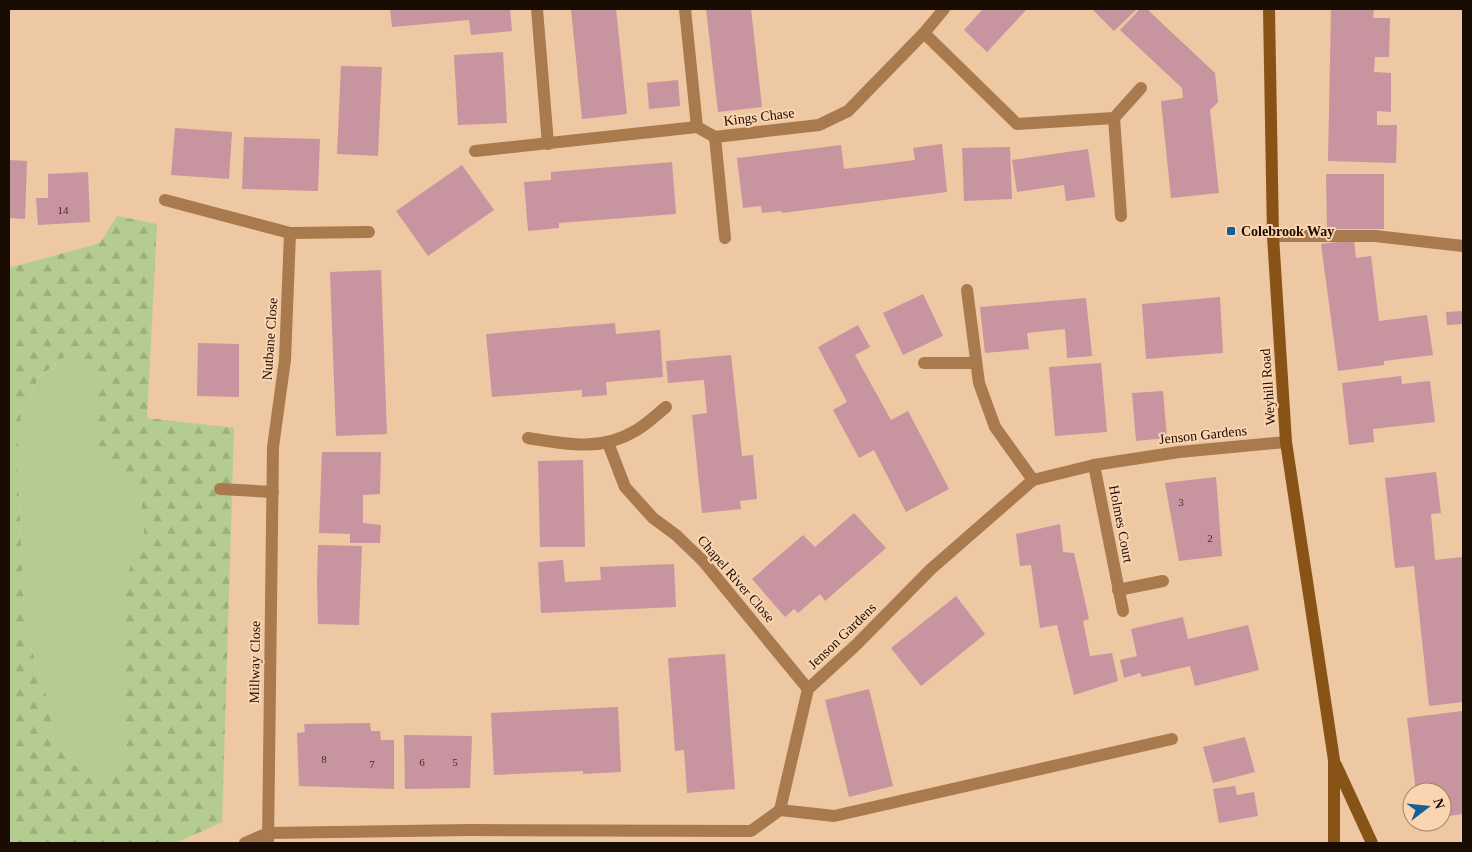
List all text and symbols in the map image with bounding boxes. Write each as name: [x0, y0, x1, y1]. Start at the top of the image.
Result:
street label: Kings Chase: [723, 105, 795, 129]
house number: 14: [58, 204, 69, 216]
place label: Colebrook Way: [1241, 224, 1334, 239]
marker: Colebrook Way: [1225, 225, 1237, 237]
street label: Nutbane Close: [260, 297, 280, 381]
street label: Weyhill Road: [1258, 348, 1278, 426]
street label: Jenson Gardens: [1158, 423, 1248, 447]
street label: Holmes Court: [1106, 484, 1136, 564]
house number: 3: [1178, 496, 1184, 508]
house number: 2: [1207, 532, 1213, 544]
street label: Chapel River Close: [694, 533, 778, 625]
street label: Jenson Gardens: [805, 600, 879, 672]
street label: Millway Close: [247, 620, 263, 704]
house number: 8: [321, 753, 327, 765]
house number: 6: [419, 756, 425, 768]
house number: 5: [452, 756, 458, 768]
house number: 7: [369, 758, 375, 770]
north arrow: [1402, 782, 1452, 832]
text: N: [1430, 797, 1448, 810]

